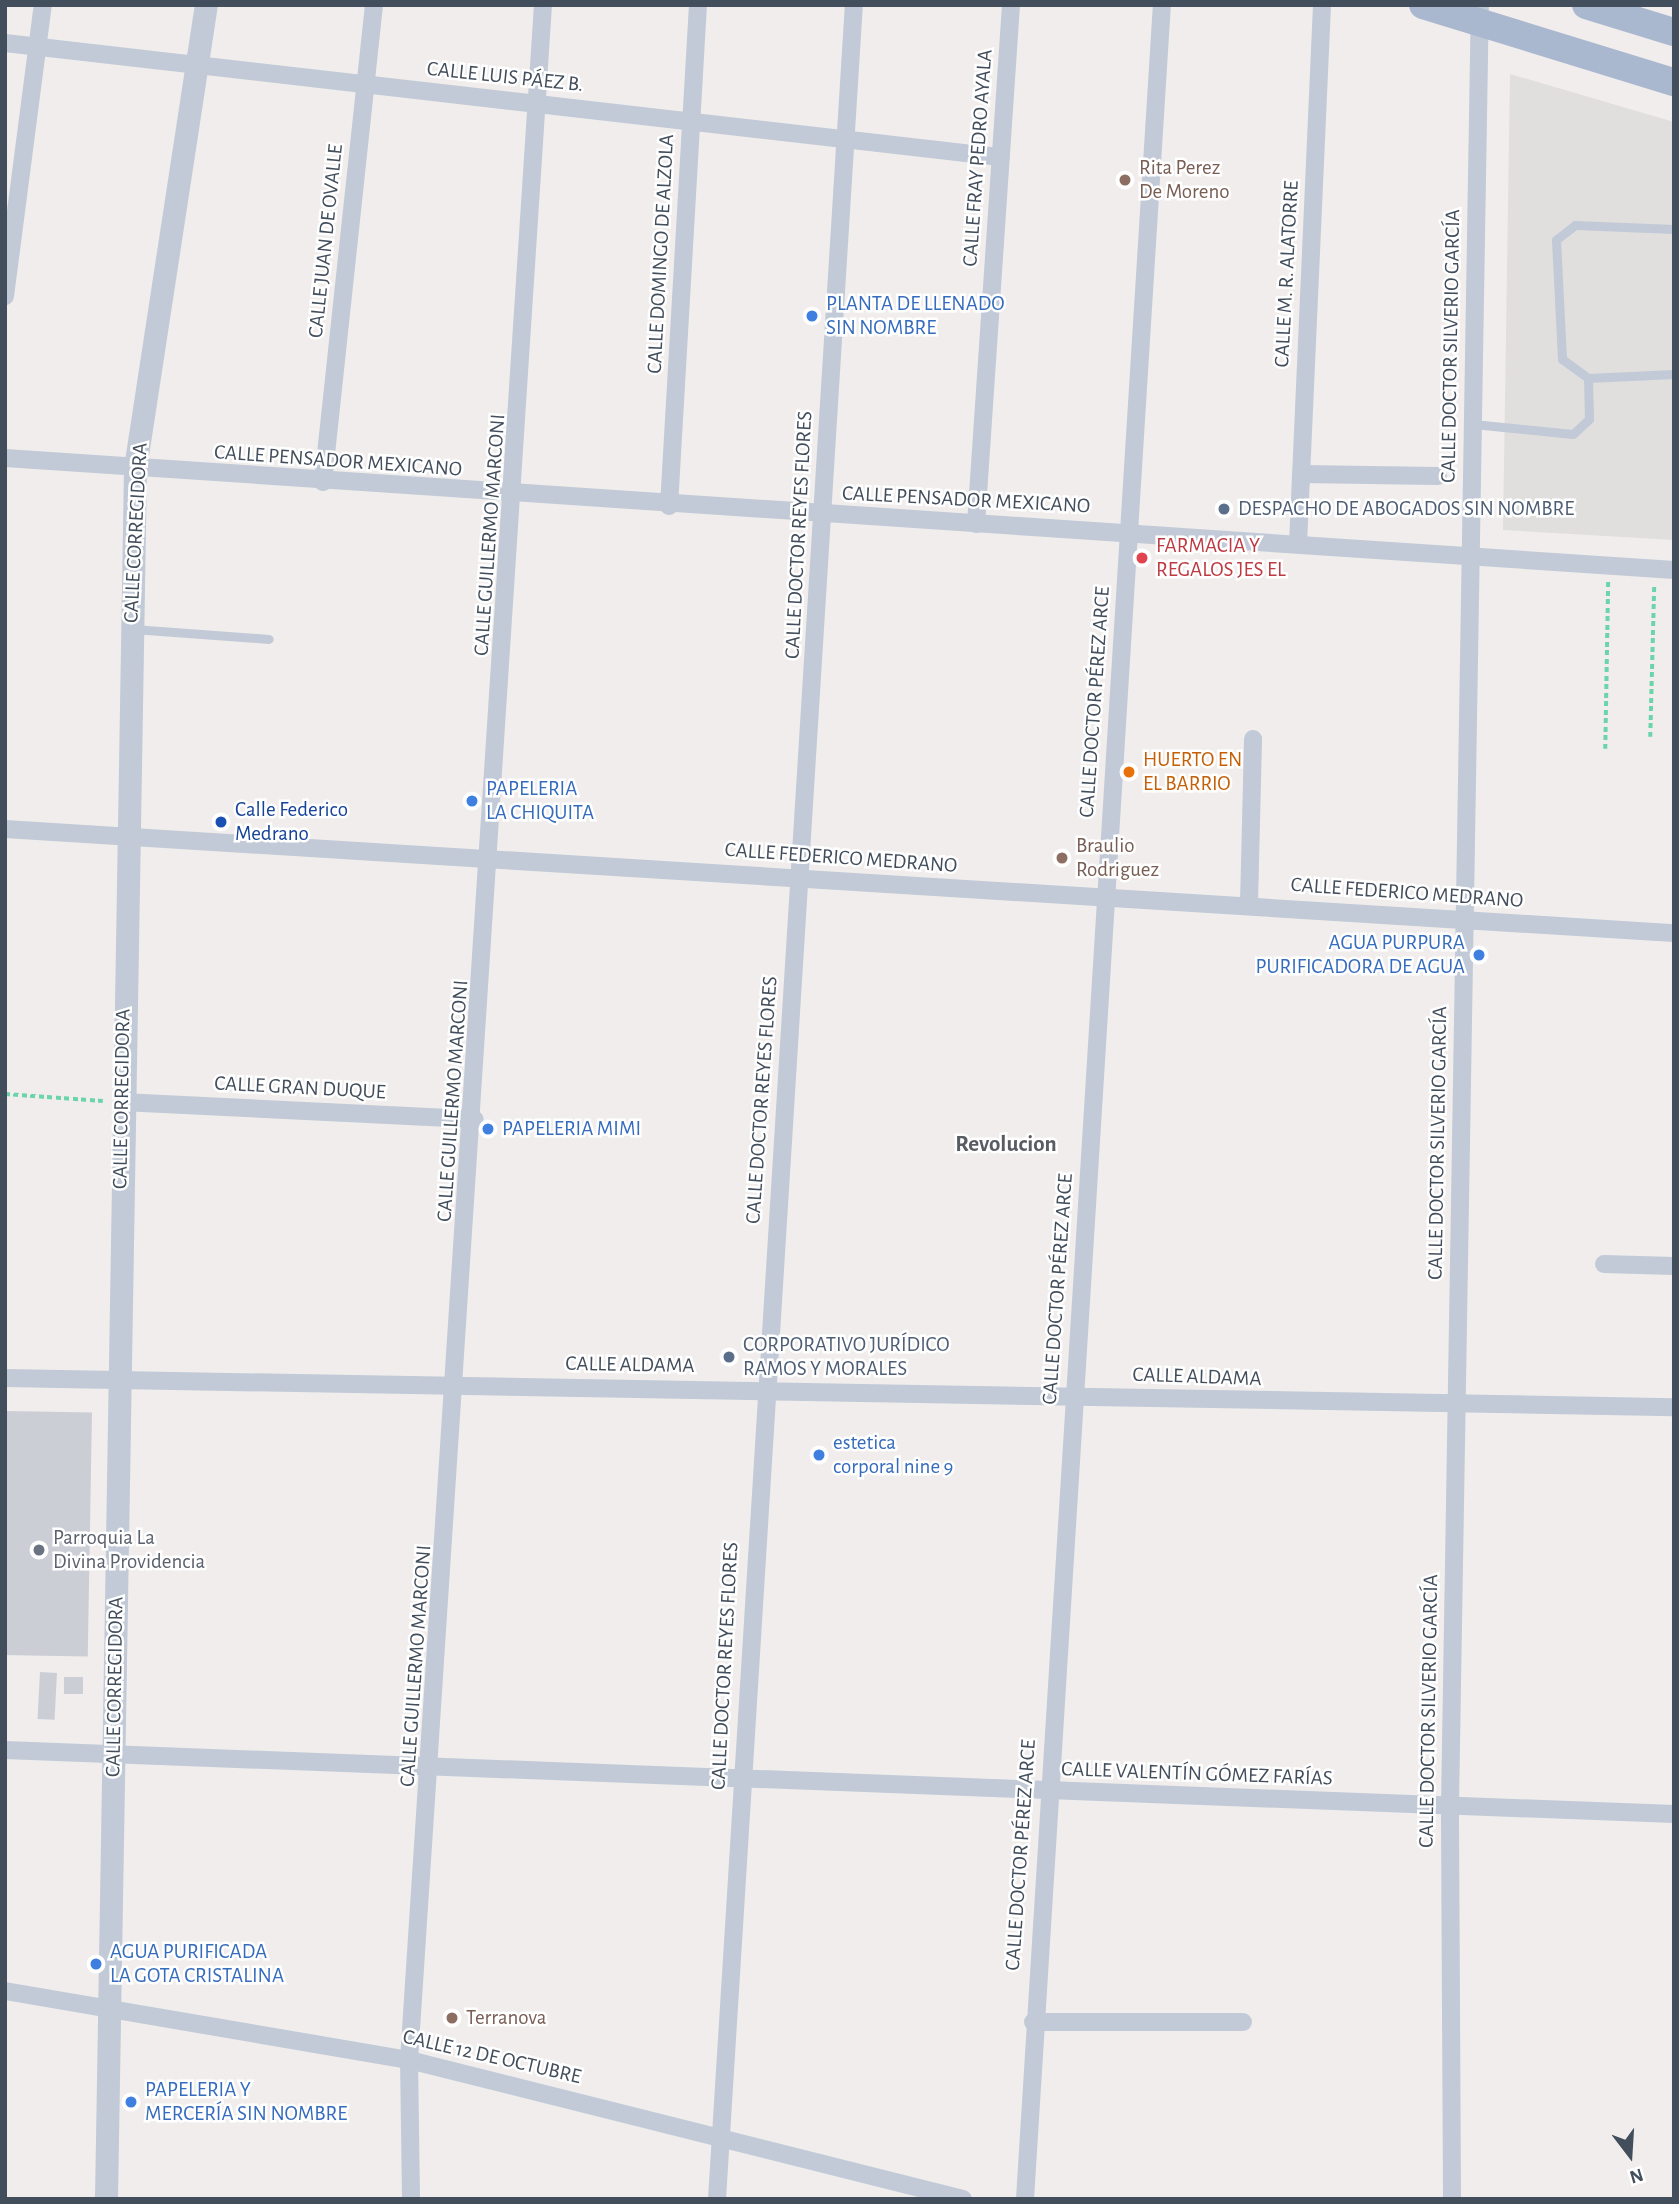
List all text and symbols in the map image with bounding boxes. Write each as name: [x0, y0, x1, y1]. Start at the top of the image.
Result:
street label: CALLE FRAY PEDRO AYALA: [958, 49, 998, 267]
street label: CALLE LUIS PÁEZ B.: [426, 56, 584, 98]
street label: CALLE DOMINGO DE ALZOLA: [642, 134, 680, 374]
street label: CALLE JUAN DE OVALLE: [303, 143, 349, 339]
place label: Rita Perez De Moreno: [1139, 155, 1230, 205]
marker: Rita Perez De Moreno: [1117, 172, 1133, 188]
street label: CALLE M. R. ALATORRE: [1270, 180, 1304, 368]
street label: CALLE DOCTOR SILVERIO GARCÍA: [1436, 209, 1466, 483]
place label: PLANTA DE LLENADO SIN NOMBRE: [826, 291, 1005, 341]
marker: PLANTA DE LLENADO SIN NOMBRE: [804, 308, 820, 324]
street label: CALLE DOCTOR REYES FLORES: [780, 410, 818, 660]
street label: CALLE GUILLERMO MARCONI: [469, 413, 511, 657]
street label: CALLE PENSADOR MEXICANO: [213, 440, 463, 482]
street label: CALLE CORREGIDORA: [119, 442, 153, 624]
street label: CALLE PENSADOR MEXICANO: [841, 481, 1091, 519]
place label: DESPACHO DE ABOGADOS SIN NOMBRE: [1238, 496, 1574, 522]
marker: DESPACHO DE ABOGADOS SIN NOMBRE: [1216, 501, 1232, 517]
place label: FARMACIA Y REGALOS JES EL: [1156, 533, 1286, 583]
marker: FARMACIA Y REGALOS JES EL: [1134, 550, 1150, 566]
street label: CALLE DOCTOR PÉREZ ARCE: [1074, 585, 1116, 819]
place label: HUERTO EN EL BARRIO: [1143, 747, 1242, 797]
marker: HUERTO EN EL BARRIO: [1121, 764, 1137, 780]
place label: PAPELERIA LA CHIQUITA: [486, 776, 594, 826]
marker: PAPELERIA LA CHIQUITA: [464, 793, 480, 809]
place label: Calle Federico Medrano: [235, 797, 348, 847]
marker: Calle Federico Medrano: [213, 814, 229, 830]
place label: Braulio Rodriguez: [1076, 833, 1159, 883]
street label: CALLE FEDERICO MEDRANO: [724, 837, 958, 879]
marker: Braulio Rodriguez: [1054, 850, 1070, 866]
street label: CALLE FEDERICO MEDRANO: [1290, 872, 1524, 914]
place label: AGUA PURPURA PURIFICADORA DE AGUA: [1256, 930, 1465, 980]
marker: AGUA PURPURA PURIFICADORA DE AGUA: [1471, 947, 1487, 963]
street label: CALLE DOCTOR REYES FLORES: [741, 975, 783, 1225]
street label: CALLE GUILLERMO MARCONI: [432, 979, 474, 1223]
street label: CALLE DOCTOR SILVERIO GARCÍA: [1423, 1006, 1453, 1280]
street label: CALLE CORREGIDORA: [108, 1009, 136, 1189]
street label: CALLE GRAN DUQUE: [214, 1071, 386, 1105]
place label: PAPELERIA MIMI: [502, 1116, 641, 1142]
marker: PAPELERIA MIMI: [480, 1121, 496, 1137]
district label: Revolucion: [955, 1131, 1057, 1159]
street label: CALLE DOCTOR PÉREZ ARCE: [1037, 1172, 1079, 1406]
place label: CORPORATIVO JURÍDICO RAMOS Y MORALES: [743, 1332, 950, 1382]
marker: CORPORATIVO JURÍDICO RAMOS Y MORALES: [721, 1349, 737, 1365]
street label: CALLE ALDAMA: [565, 1351, 695, 1379]
street label: CALLE ALDAMA: [1132, 1362, 1262, 1392]
place label: estetica corporal nine 9: [833, 1430, 953, 1480]
marker: estetica corporal nine 9: [811, 1447, 827, 1463]
place label: Parroquia La Divina Providencia: [53, 1525, 205, 1575]
street label: CALLE DOCTOR REYES FLORES: [706, 1541, 744, 1791]
marker: Parroquia La Divina Providencia: [31, 1542, 47, 1558]
street label: CALLE GUILLERMO MARCONI: [395, 1544, 437, 1788]
street label: CALLE DOCTOR SILVERIO GARCÍA: [1414, 1574, 1444, 1848]
street label: CALLE CORREGIDORA: [101, 1597, 129, 1777]
street label: CALLE DOCTOR PÉREZ ARCE: [1000, 1738, 1042, 1972]
street label: CALLE VALENTÍN GÓMEZ FARÍAS: [1061, 1757, 1333, 1791]
place label: AGUA PURIFICADA LA GOTA CRISTALINA: [110, 1939, 284, 1989]
marker: AGUA PURIFICADA LA GOTA CRISTALINA: [88, 1956, 104, 1972]
place label: Terranova: [466, 2005, 547, 2031]
marker: Terranova: [444, 2010, 460, 2026]
street label: CALLE 12 DE OCTUBRE: [400, 2024, 584, 2090]
place label: PAPELERIA Y MERCERÍA SIN NOMBRE: [145, 2077, 347, 2127]
marker: PAPELERIA Y MERCERÍA SIN NOMBRE: [123, 2094, 139, 2110]
north arrow: [1595, 2120, 1665, 2190]
text: N: [1627, 2165, 1645, 2187]

